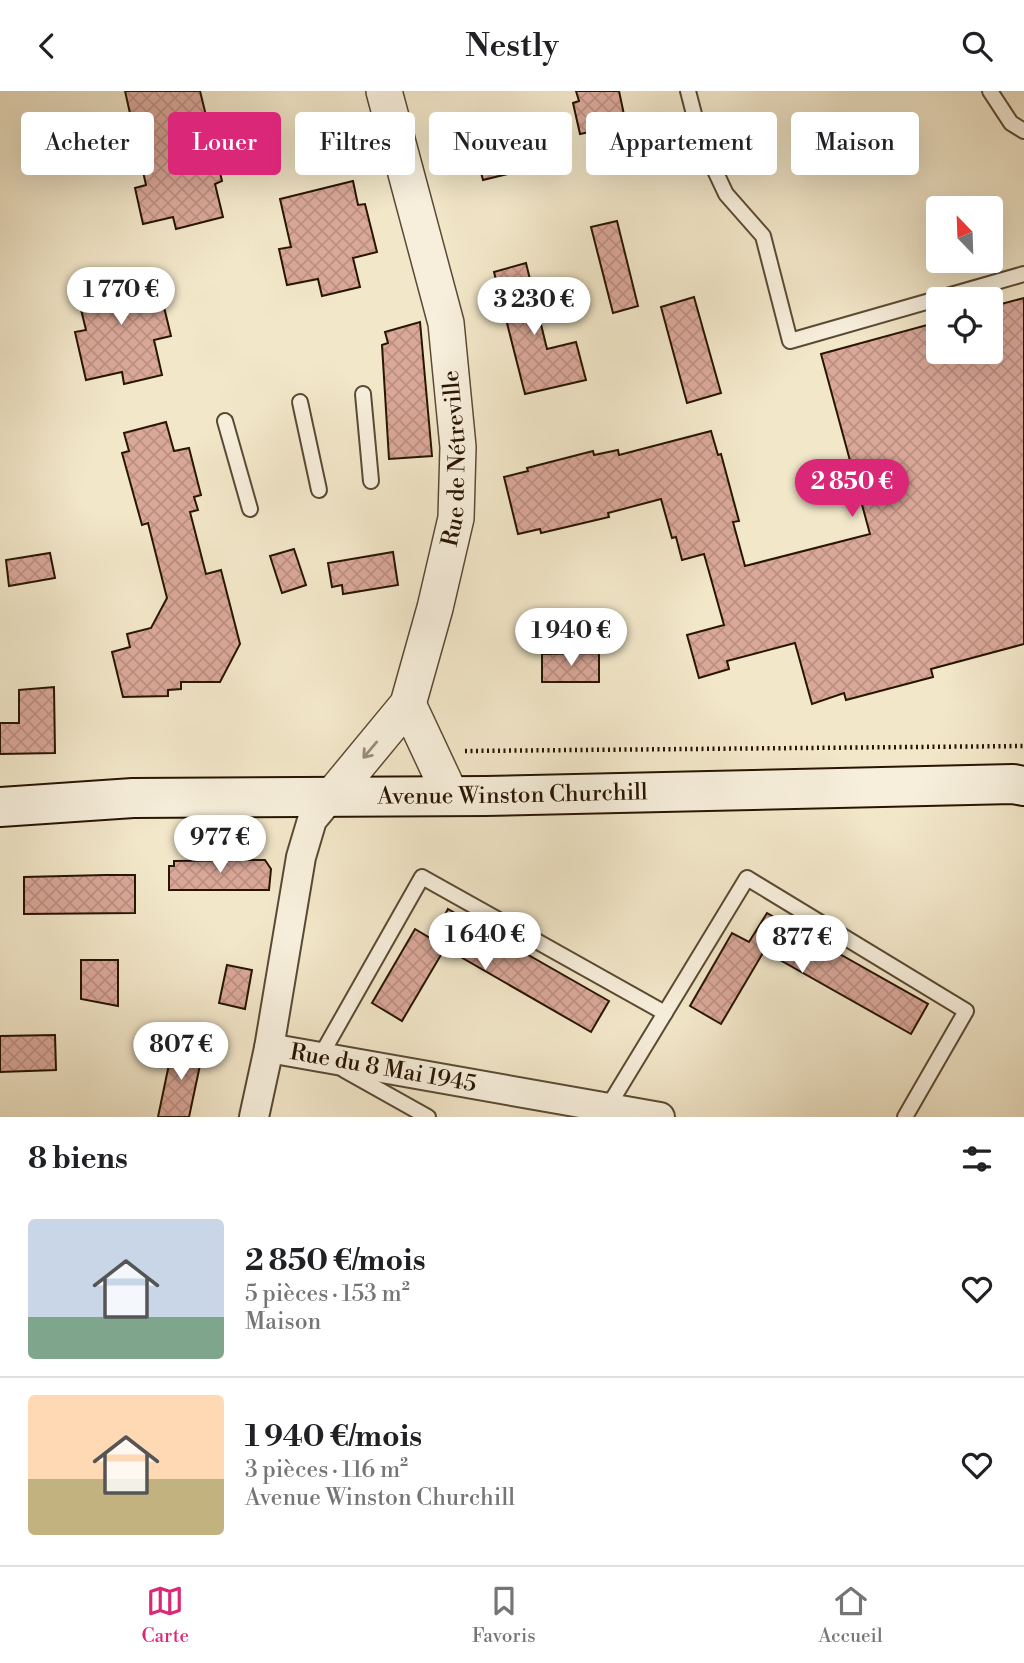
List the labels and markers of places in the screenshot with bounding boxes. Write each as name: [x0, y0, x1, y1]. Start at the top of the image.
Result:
pin: 1 770 €: [56, 267, 186, 327]
pin: 3 230 €: [469, 278, 599, 337]
pin: 2 850 €: [787, 459, 917, 519]
pin: 1 940 €: [506, 609, 636, 668]
pin: 977 €: [171, 815, 269, 875]
pin: 1 640 €: [420, 913, 550, 972]
pin: 877 €: [753, 915, 851, 975]
pin: 807 €: [132, 1023, 230, 1082]

